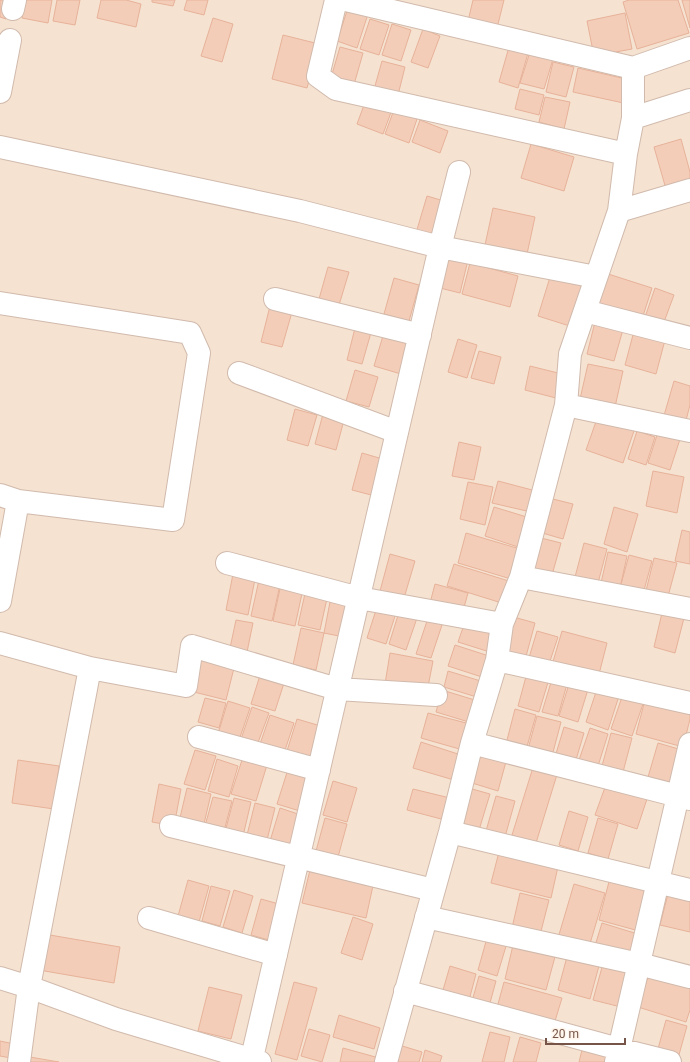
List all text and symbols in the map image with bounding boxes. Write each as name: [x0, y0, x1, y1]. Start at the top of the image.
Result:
scale bar: [546, 1020, 625, 1046]
text: 20 m: [552, 1027, 579, 1041]

